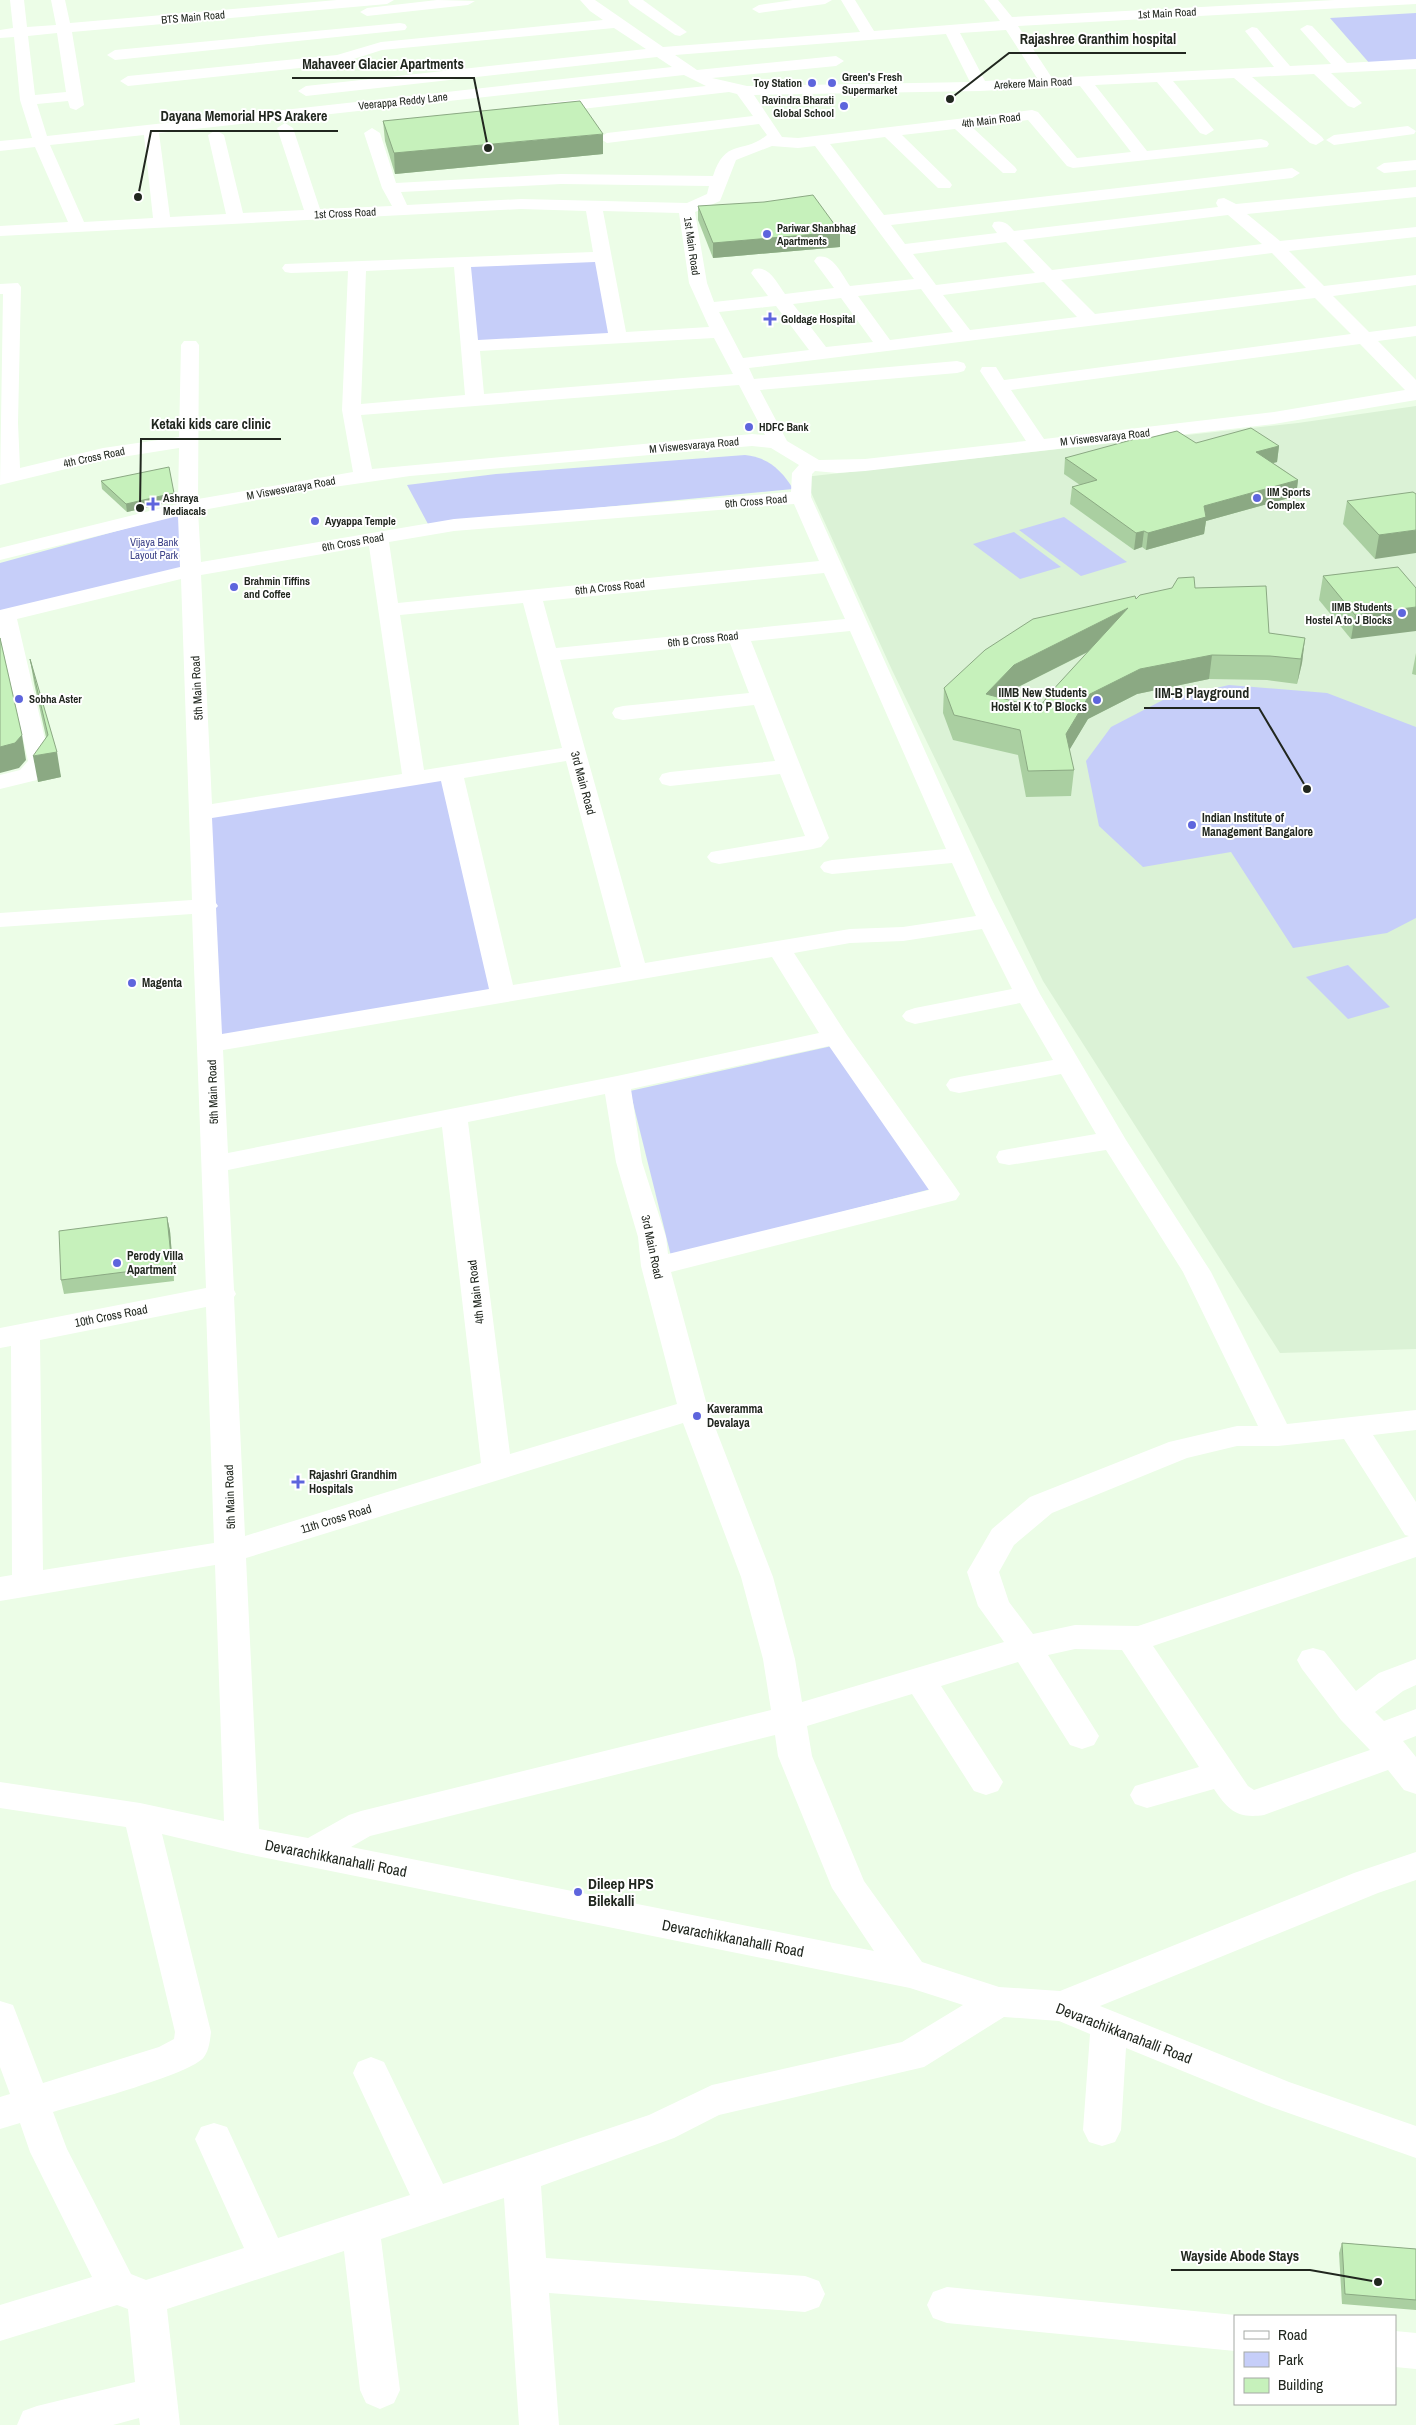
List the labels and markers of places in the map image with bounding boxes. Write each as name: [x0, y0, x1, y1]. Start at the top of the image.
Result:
callout: Rajashree Granthim hospital: [1009, 24, 1186, 53]
callout: Mahaveer Glacier Apartments: [292, 49, 474, 78]
place label: Green's Fresh Supermarket: [842, 70, 902, 97]
place label: Toy Station: [754, 76, 802, 90]
marker: Toy Station: [806, 77, 818, 89]
marker: Green's Fresh Supermarket: [826, 77, 838, 89]
place label: Ravindra Bharati Global School: [762, 93, 834, 120]
marker: Ravindra Bharati Global School: [838, 100, 850, 112]
callout: Dayana Memorial HPS Arakere: [151, 102, 338, 131]
place label: Pariwar Shanbhag Apartments: [777, 221, 856, 248]
marker: Pariwar Shanbhag Apartments: [761, 228, 773, 240]
marker: Goldage Hospital: [763, 312, 777, 326]
place label: Goldage Hospital: [781, 312, 855, 326]
callout: Ketaki kids care clinic: [141, 410, 281, 439]
place label: HDFC Bank: [759, 420, 810, 434]
marker: HDFC Bank: [743, 421, 755, 433]
place label: IIM Sports Complex: [1267, 485, 1311, 512]
place label: Ashraya Mediacals: [163, 491, 206, 518]
marker: IIM Sports Complex: [1251, 492, 1263, 504]
marker: Ashraya Mediacals: [147, 498, 159, 510]
place label: Ayyappa Temple: [325, 514, 396, 528]
marker: Ayyappa Temple: [309, 515, 321, 527]
place label: Brahmin Tiffins and Coffee: [244, 574, 310, 601]
marker: Brahmin Tiffins and Coffee: [228, 581, 240, 593]
place label: IIMB Students Hostel A to J Blocks: [1305, 600, 1392, 627]
marker: IIMB Students Hostel A to J Blocks: [1396, 607, 1408, 619]
callout: IIM-B Playground: [1144, 679, 1259, 708]
place label: IIMB New Students Hostel K to P Blocks: [991, 685, 1088, 715]
place label: Sobha Aster: [29, 692, 82, 706]
marker: Sobha Aster: [13, 693, 25, 705]
marker: IIMB New Students Hostel K to P Blocks: [1091, 694, 1103, 706]
place label: Indian Institute of Management Bangalore: [1202, 810, 1314, 840]
marker: Indian Institute of Management Bangalore: [1186, 819, 1198, 831]
place label: Magenta: [142, 975, 182, 991]
marker: Magenta: [126, 977, 138, 989]
place label: Perody Villa Apartment: [127, 1248, 184, 1278]
marker: Perody Villa Apartment: [111, 1257, 123, 1269]
place label: Kaveramma Devalaya: [707, 1401, 763, 1431]
marker: Kaveramma Devalaya: [691, 1410, 703, 1422]
place label: Rajashri Grandhim Hospitals: [309, 1467, 397, 1497]
marker: Rajashri Grandhim Hospitals: [291, 1475, 305, 1489]
place label: Dileep HPS Bilekalli: [588, 1873, 654, 1911]
marker: Dileep HPS Bilekalli: [572, 1886, 584, 1898]
callout: Wayside Abode Stays: [1171, 2241, 1310, 2270]

